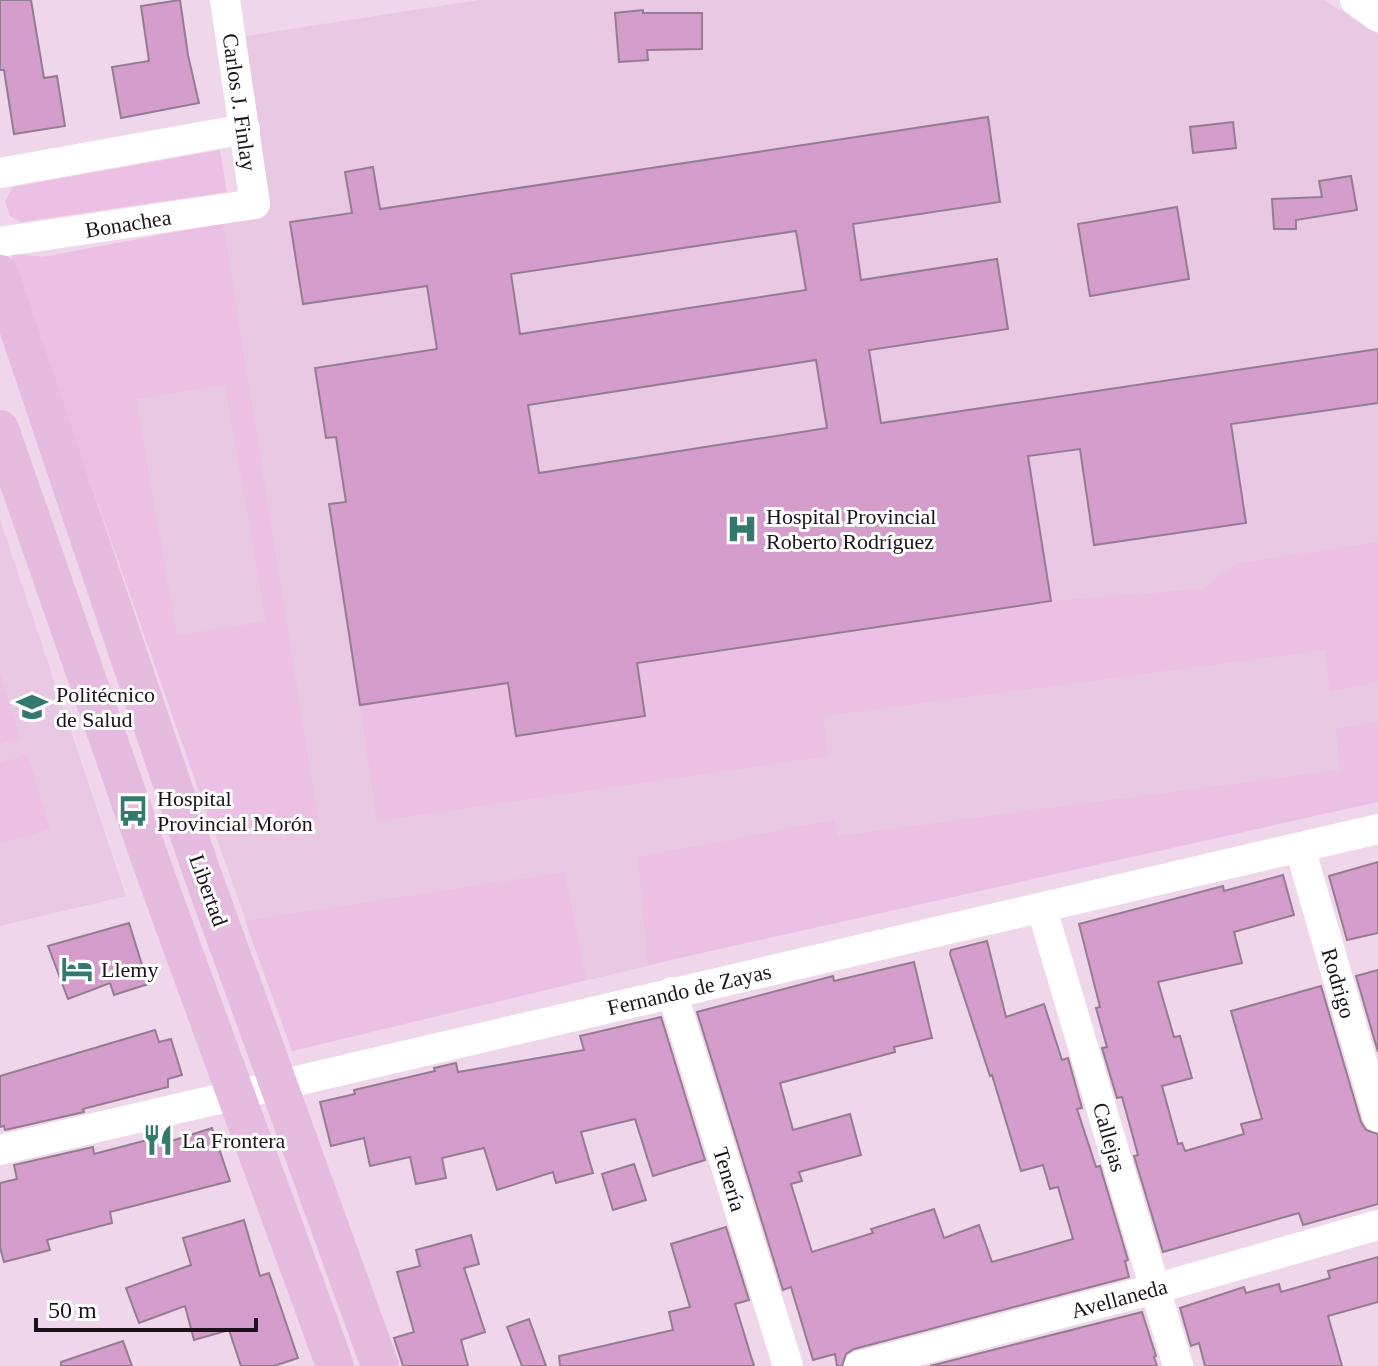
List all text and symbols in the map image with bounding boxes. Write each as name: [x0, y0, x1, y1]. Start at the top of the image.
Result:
street label: Carlos J. Finlay: [217, 32, 262, 173]
street label: Bonachea: [83, 204, 173, 243]
place label: Hospital Provincial Roberto Rodríguez: [766, 504, 936, 554]
hospital icon: Hospital Provincial Roberto Rodríguez: [725, 512, 759, 546]
place label: Politécnico de Salud: [56, 682, 155, 732]
school or university icon: Politécnico de Salud: [15, 690, 49, 724]
place label: Hospital Provincial Morón: [157, 786, 313, 836]
bus stop icon: Hospital Provincial Morón: [116, 794, 150, 828]
street label: Libertad: [184, 851, 233, 929]
street label: Rodrigo: [1317, 945, 1360, 1021]
hotel icon: Llemy: [60, 952, 94, 986]
place label: Llemy: [101, 957, 158, 982]
street label: Fernando de Zayas: [605, 958, 773, 1020]
street label: Callejas: [1088, 1100, 1131, 1175]
restaurant icon: La Frontera: [141, 1123, 175, 1157]
place label: La Frontera: [182, 1128, 285, 1153]
street label: Tenería: [708, 1144, 751, 1214]
street label: Avellaneda: [1068, 1274, 1170, 1323]
scale bar: [36, 1282, 256, 1332]
text: 50 m: [48, 1297, 97, 1323]

